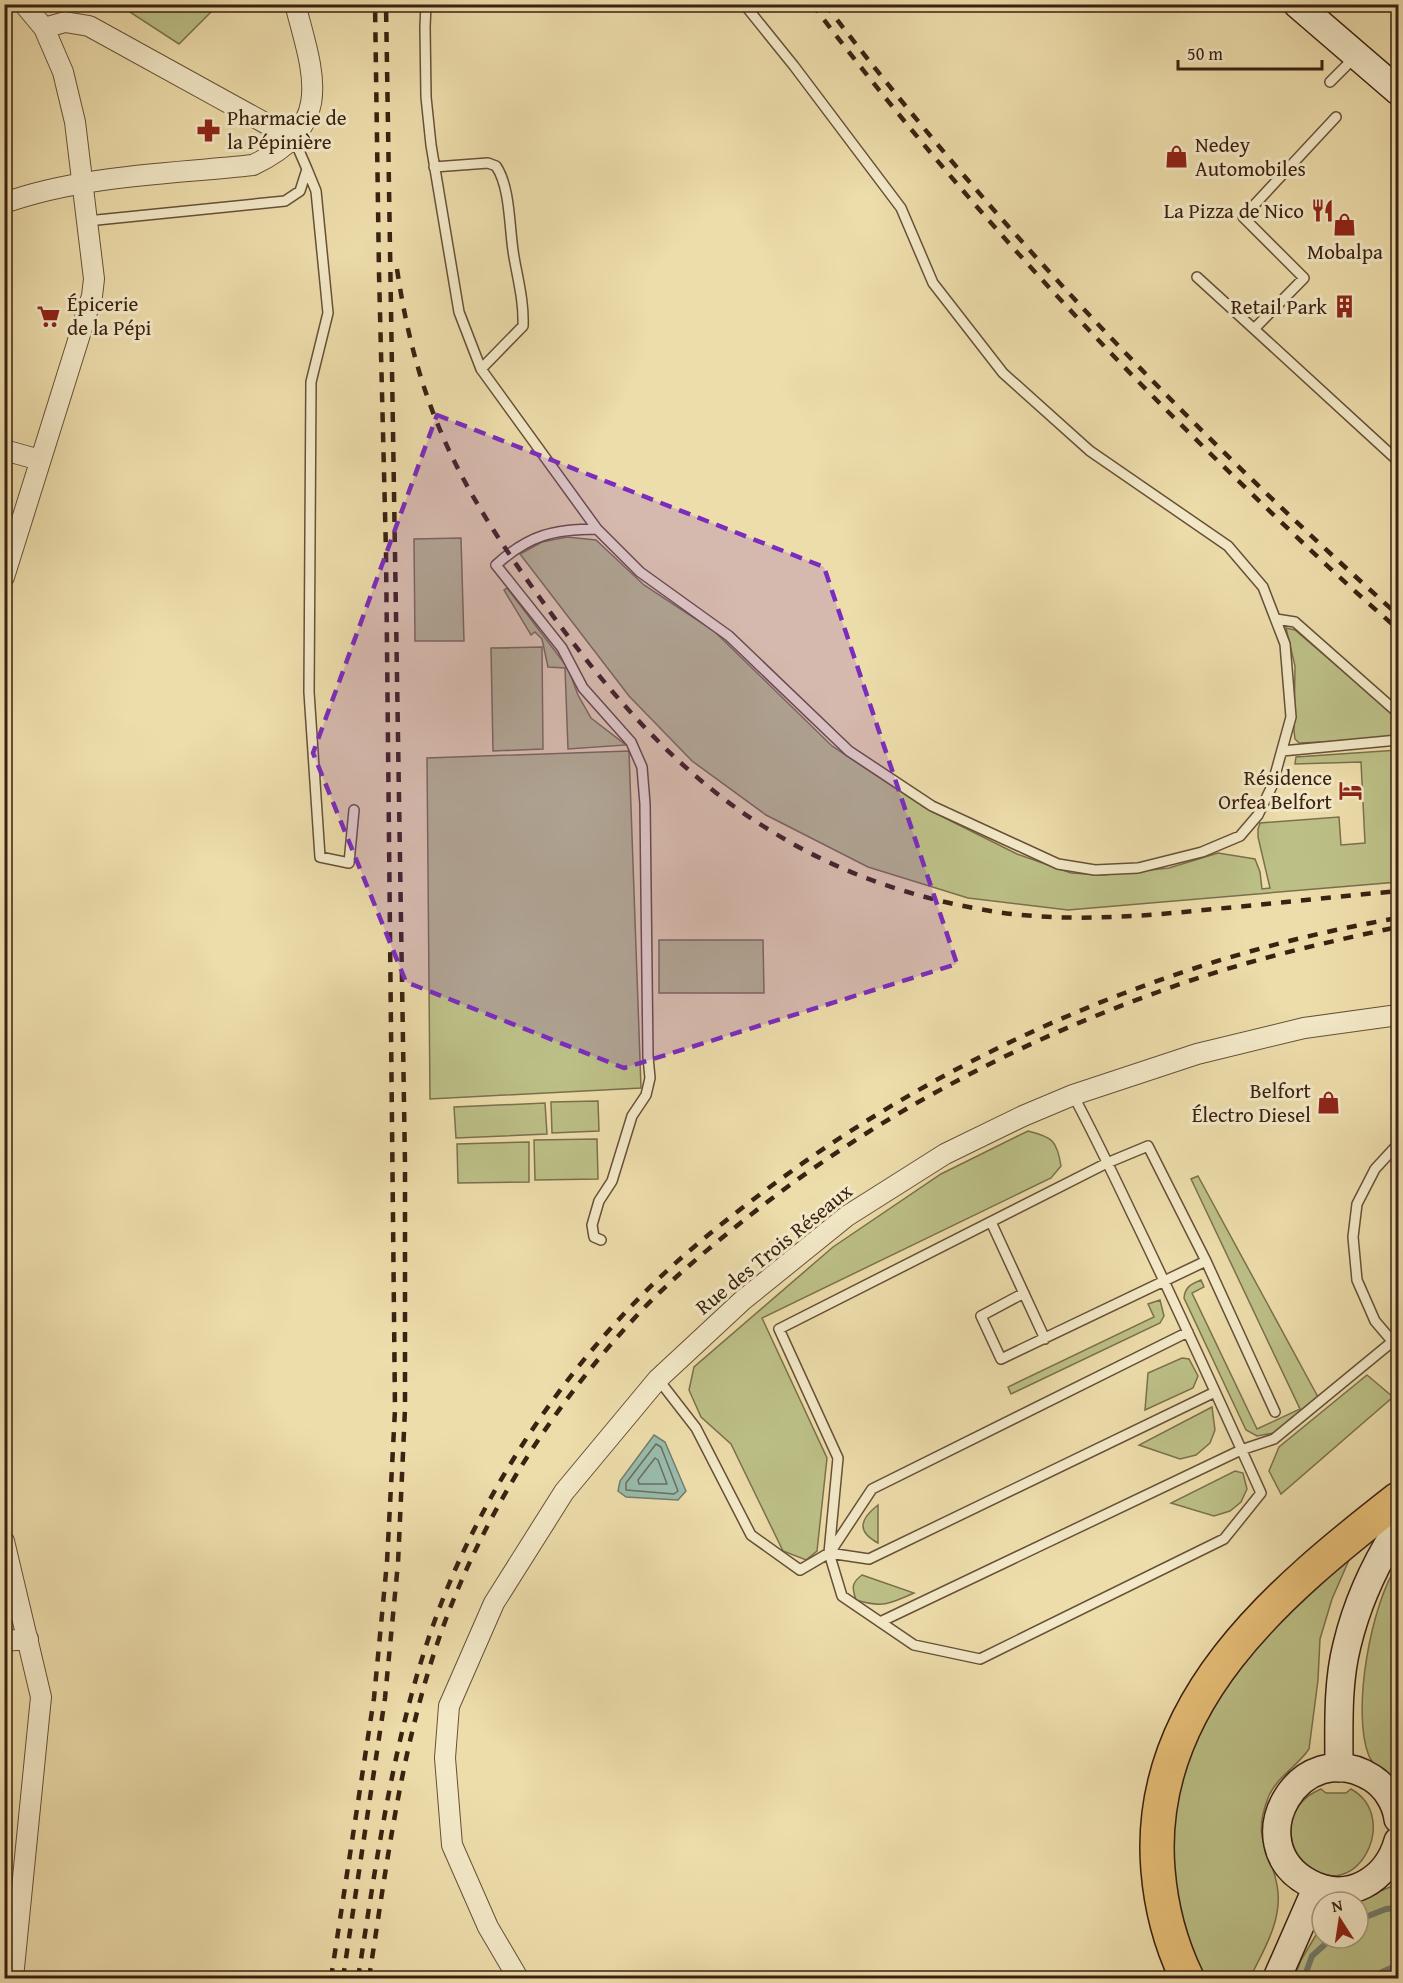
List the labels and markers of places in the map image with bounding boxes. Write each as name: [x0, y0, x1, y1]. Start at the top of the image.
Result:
place label: Pharmacie de la Pépinière: [227, 102, 347, 157]
pharmacy icon: Pharmacie de la Pépinière: [196, 117, 222, 143]
place label: Nedey Automobiles: [1195, 129, 1306, 184]
shop icon: Nedey Automobiles: [1164, 144, 1190, 170]
place label: La Pizza de Nico: [1164, 195, 1304, 226]
restaurant icon: La Pizza de Nico: [1309, 198, 1335, 224]
shop icon: Mobalpa: [1332, 211, 1358, 237]
place label: Mobalpa: [1307, 236, 1383, 267]
place label: Épicerie de la Pépi: [67, 288, 152, 343]
place label: Retail Park: [1231, 291, 1327, 322]
building icon: Retail Park: [1332, 294, 1358, 320]
supermarket icon: Épicerie de la Pépi: [36, 303, 62, 329]
place label: Résidence Orfea Belfort: [1218, 762, 1333, 817]
hotel icon: Résidence Orfea Belfort: [1337, 777, 1363, 803]
place label: Belfort Électro Diesel: [1192, 1075, 1312, 1130]
shop icon: Belfort Électro Diesel: [1316, 1090, 1342, 1116]

